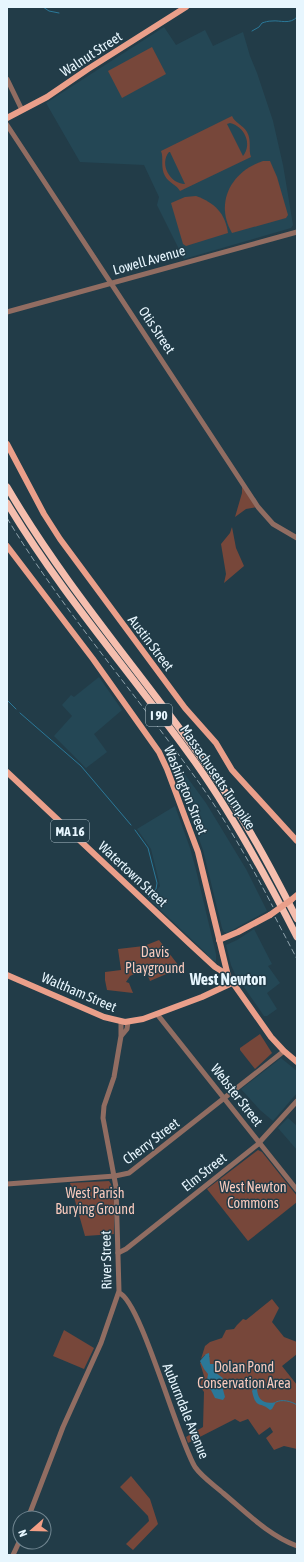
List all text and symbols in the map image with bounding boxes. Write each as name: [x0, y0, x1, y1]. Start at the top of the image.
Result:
street label: Walnut Street: [57, 28, 125, 80]
street label: Lowell Avenue: [111, 242, 187, 278]
street label: Otis Street: [136, 304, 178, 356]
street label: Austin Street: [125, 612, 177, 674]
road number: I 90: [146, 704, 172, 726]
street label: Massachusetts Turnpike: [177, 722, 259, 832]
street label: Washington Street: [161, 743, 211, 837]
road number: MA 16: [51, 820, 89, 842]
street label: Watertown Street: [95, 838, 171, 910]
park label: Davis Playground: [125, 944, 185, 976]
street label: Waltham Street: [39, 969, 119, 1015]
district label: West Newton: [189, 970, 267, 988]
street label: Webster Street: [208, 1061, 266, 1129]
street label: Cherry Street: [120, 1115, 182, 1167]
street label: Elm Street: [178, 1150, 230, 1194]
park label: West Newton Commons: [219, 1179, 287, 1211]
park label: West Parish Burying Ground: [55, 1185, 135, 1217]
street label: River Street: [97, 1230, 115, 1290]
park label: Dolan Pond Conservation Area: [197, 1359, 291, 1391]
street label: Auburndale Avenue: [160, 1361, 212, 1461]
north arrow: [12, 1510, 52, 1550]
text: N: [16, 1528, 29, 1539]

